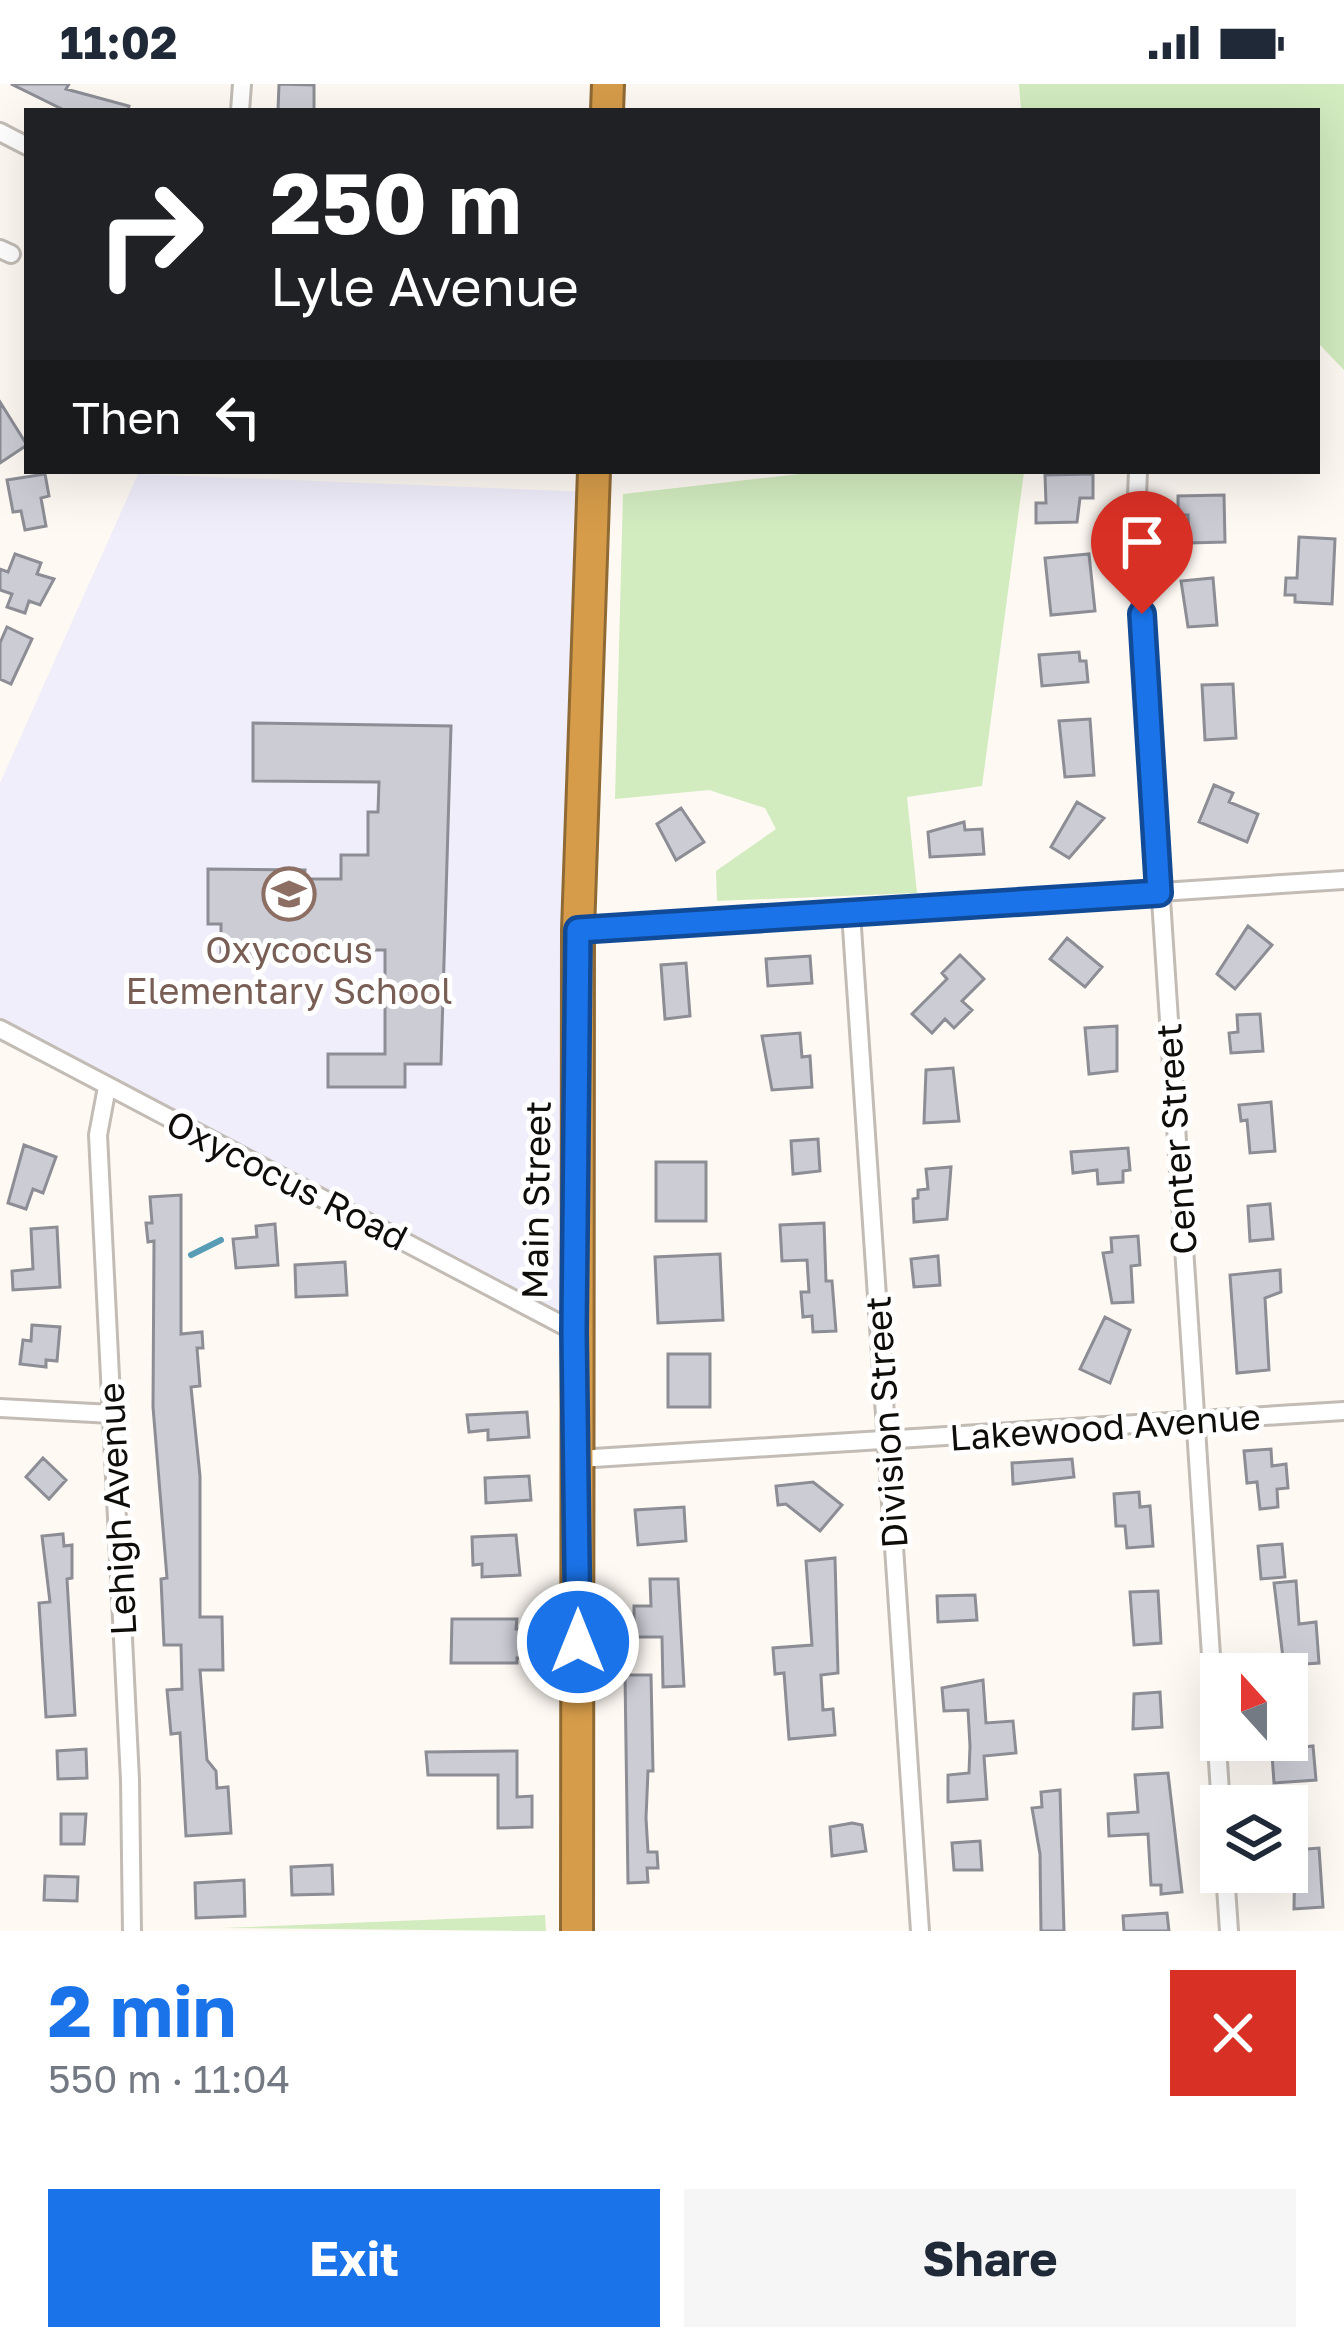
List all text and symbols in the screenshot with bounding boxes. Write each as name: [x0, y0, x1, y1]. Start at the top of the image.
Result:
text: 11:02: [60, 15, 177, 69]
text: 250 m: [270, 152, 522, 252]
icon: right: [72, 156, 228, 312]
text: Lyle Avenue: [270, 253, 579, 318]
icon: left: [205, 384, 271, 450]
text: Then: [72, 390, 181, 444]
pin: [1091, 491, 1193, 614]
icon: arrive: [1109, 509, 1175, 575]
school or university icon: Oxycocus Elementary School: [261, 866, 317, 922]
place label: Oxycocus Elementary School: [125, 928, 453, 1012]
street label: Center Street: [1146, 1022, 1205, 1256]
street label: Oxycocus Road: [160, 1100, 415, 1259]
street label: Main Street: [512, 1100, 559, 1300]
street label: Division Street: [855, 1294, 916, 1550]
street label: Lehigh Avenue: [88, 1381, 145, 1637]
street label: Lakewood Avenue: [948, 1394, 1262, 1459]
position arrow: [515, 1579, 641, 1705]
north arrow: [1200, 1653, 1308, 1761]
map controls: [1200, 1653, 1308, 1893]
button: layers: [1200, 1785, 1308, 1893]
text: 2 min: [48, 1966, 236, 2053]
button: close: [1170, 1970, 1296, 2096]
text: 550 m · 11:04: [48, 2055, 290, 2102]
button: Exit: [48, 2189, 660, 2327]
button: Share: [684, 2189, 1296, 2327]

